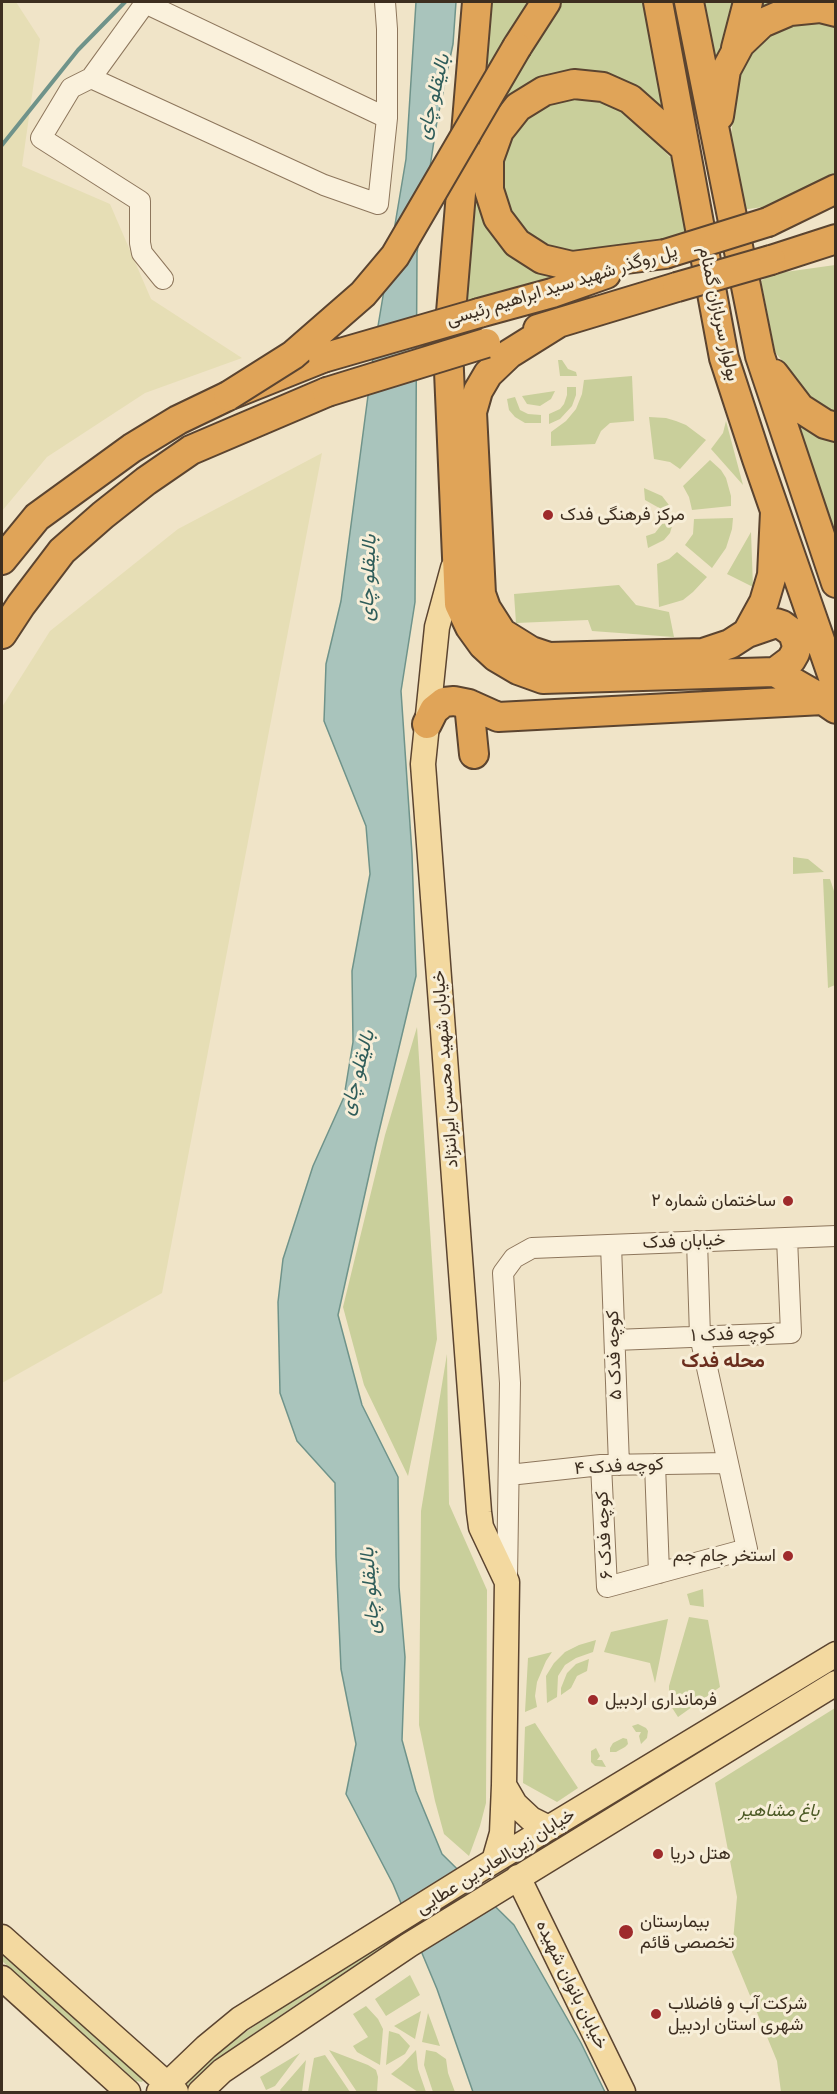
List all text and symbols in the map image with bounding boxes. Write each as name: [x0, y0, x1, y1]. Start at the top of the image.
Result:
water label: بالیقلو چای: [412, 52, 456, 142]
street label: پل روگذر شهید سید ابراهیم رئیسی: [444, 241, 680, 331]
street label: بولوار سربازان گمنام: [693, 245, 743, 383]
place label: مرکز فرهنگی فدک: [560, 504, 685, 526]
marker: مرکز فرهنگی فدک: [541, 508, 555, 522]
water label: بالیقلو چای: [355, 534, 383, 622]
street label: خیابان شهید محسن ایراننژاد: [428, 970, 464, 1168]
water label: بالیقلو چای: [335, 1028, 381, 1118]
place label: ساختمان شماره ۲: [651, 1190, 776, 1212]
marker: ساختمان شماره ۲: [781, 1194, 795, 1208]
street label: خیابان فدک: [642, 1230, 726, 1254]
street label: کوچه فدک ۵: [603, 1310, 627, 1400]
street label: کوچه فدک ۱: [690, 1323, 776, 1347]
district label: محله فدک: [681, 1350, 765, 1374]
street label: کوچه فدک ۴: [574, 1454, 664, 1480]
street label: کوچه فدک ۶: [592, 1491, 618, 1579]
place label: استخر جام جم: [673, 1545, 776, 1567]
water label: بالیقلو چای: [356, 1547, 386, 1635]
marker: استخر جام جم: [781, 1549, 795, 1563]
place label: فرمانداری اردبیل: [605, 1689, 717, 1711]
marker: فرمانداری اردبیل: [586, 1693, 600, 1707]
park label: باغ مشاهیر: [739, 1800, 819, 1822]
street label: خیابان زین‌العابدین عطایی: [412, 1804, 580, 1920]
place label: هتل دریا: [670, 1843, 731, 1865]
marker: هتل دریا: [651, 1847, 665, 1861]
place label: بیمارستان تخصصی قائم: [640, 1911, 734, 1954]
street label: خیابان بانوان شهیده: [530, 1917, 612, 2053]
marker: بیمارستان تخصصی قائم: [617, 1923, 635, 1941]
place label: شرکت آب و فاضلاب شهری استان اردبیل: [668, 1993, 807, 2036]
marker: شرکت آب و فاضلاب شهری استان اردبیل: [649, 2007, 663, 2021]

